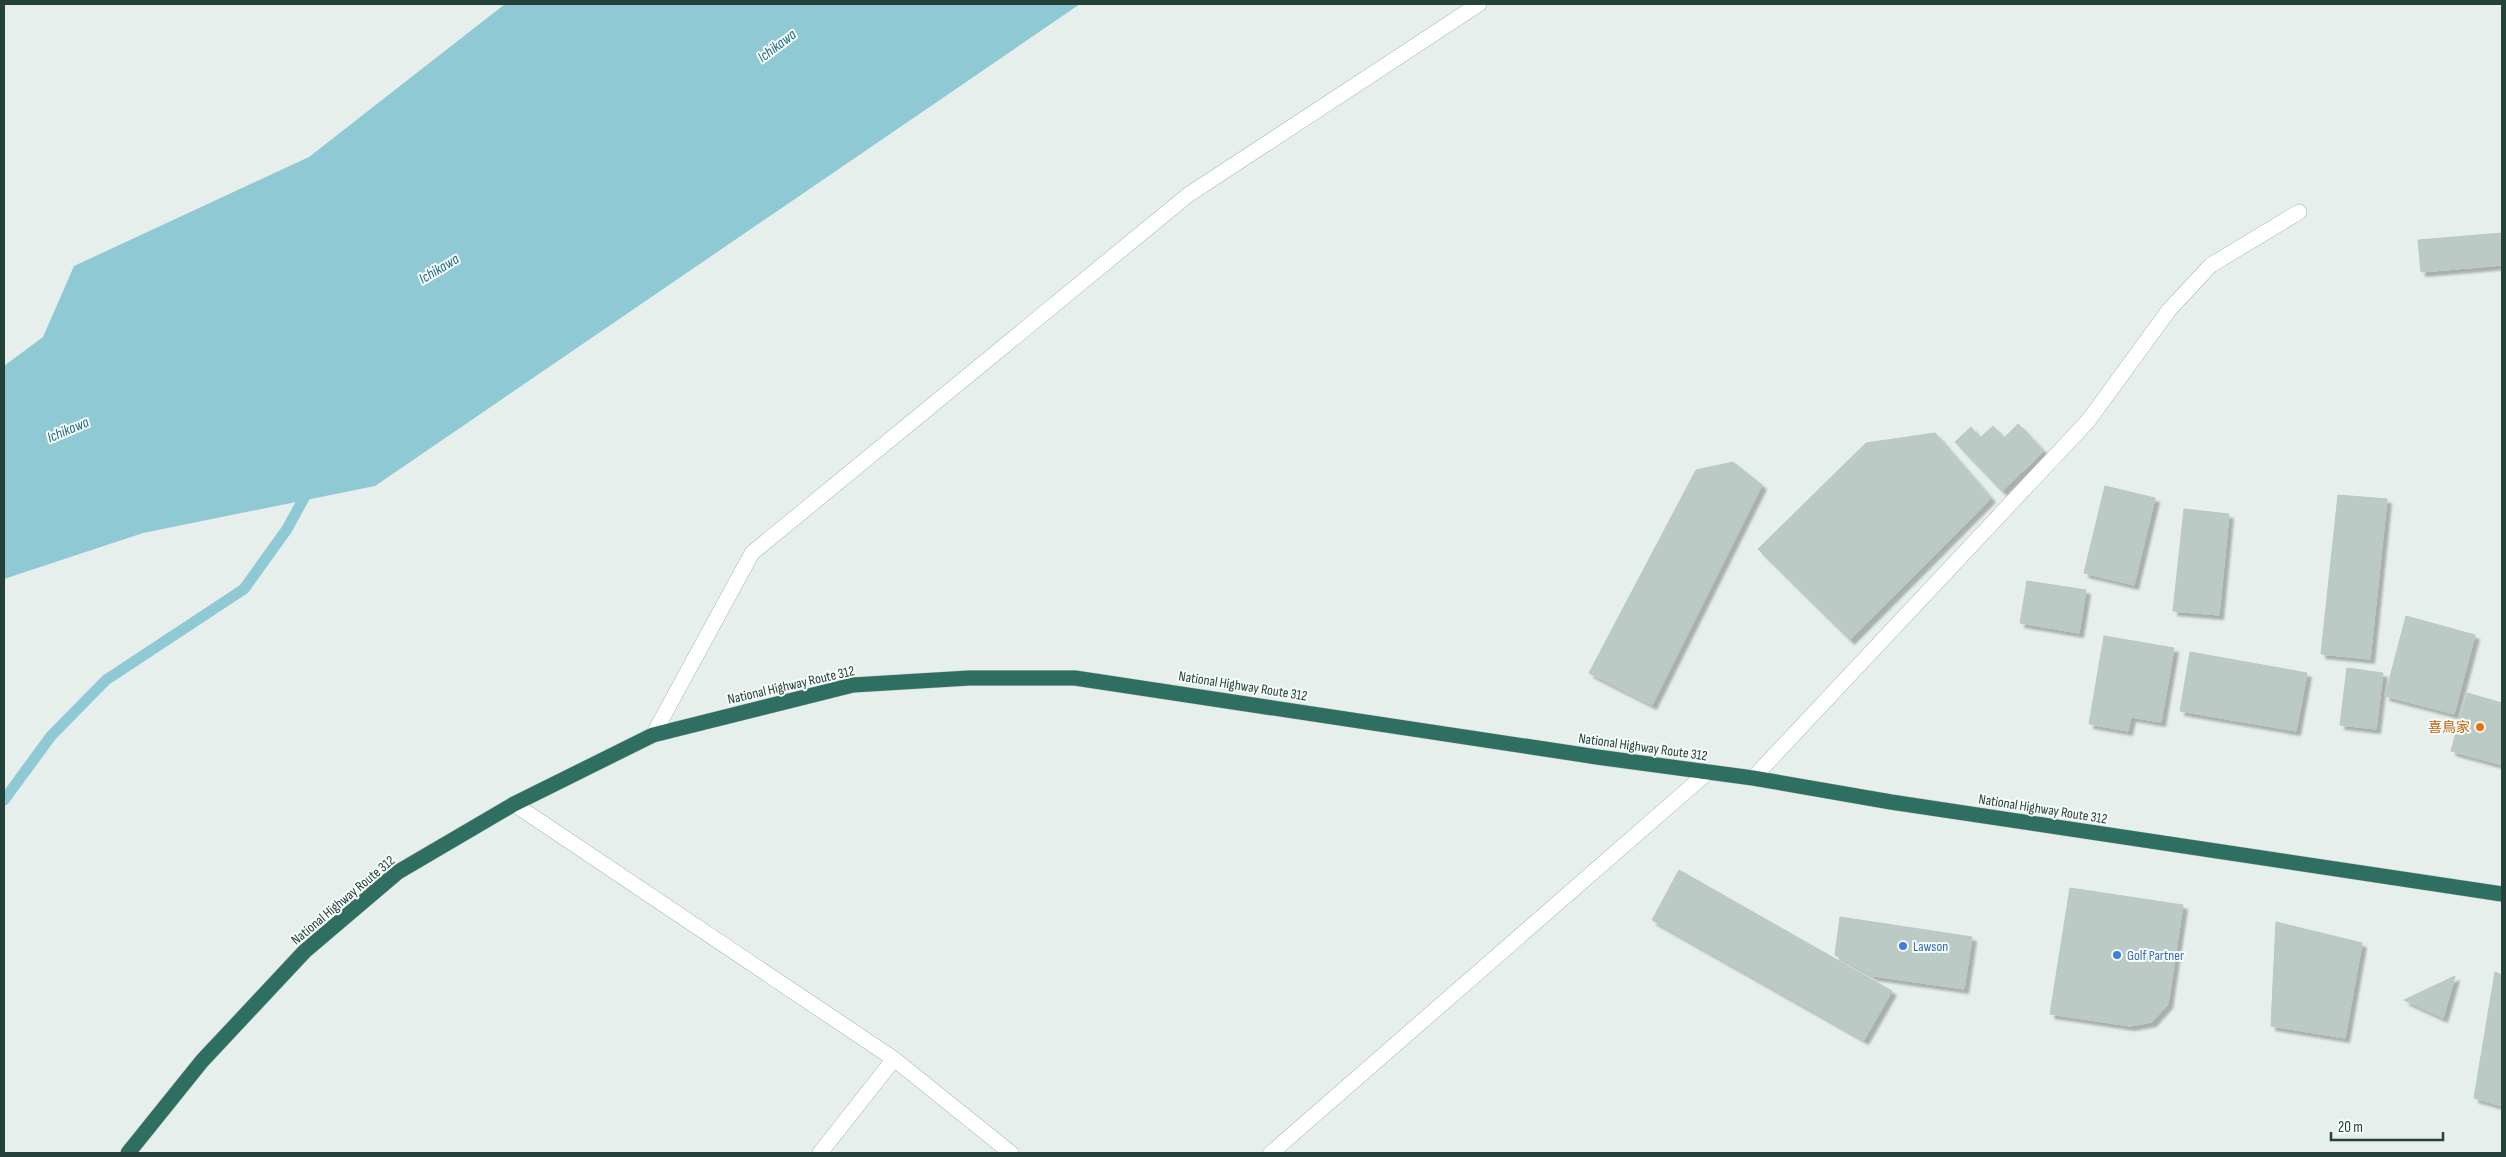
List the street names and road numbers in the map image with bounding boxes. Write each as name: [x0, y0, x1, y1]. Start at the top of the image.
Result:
street label: National Highway Route 312: [726, 662, 856, 708]
street label: National Highway Route 312: [1177, 667, 1309, 705]
street label: National Highway Route 312: [1577, 730, 1709, 764]
street label: National Highway Route 312: [1977, 790, 2109, 828]
street label: National Highway Route 312: [288, 852, 398, 948]

